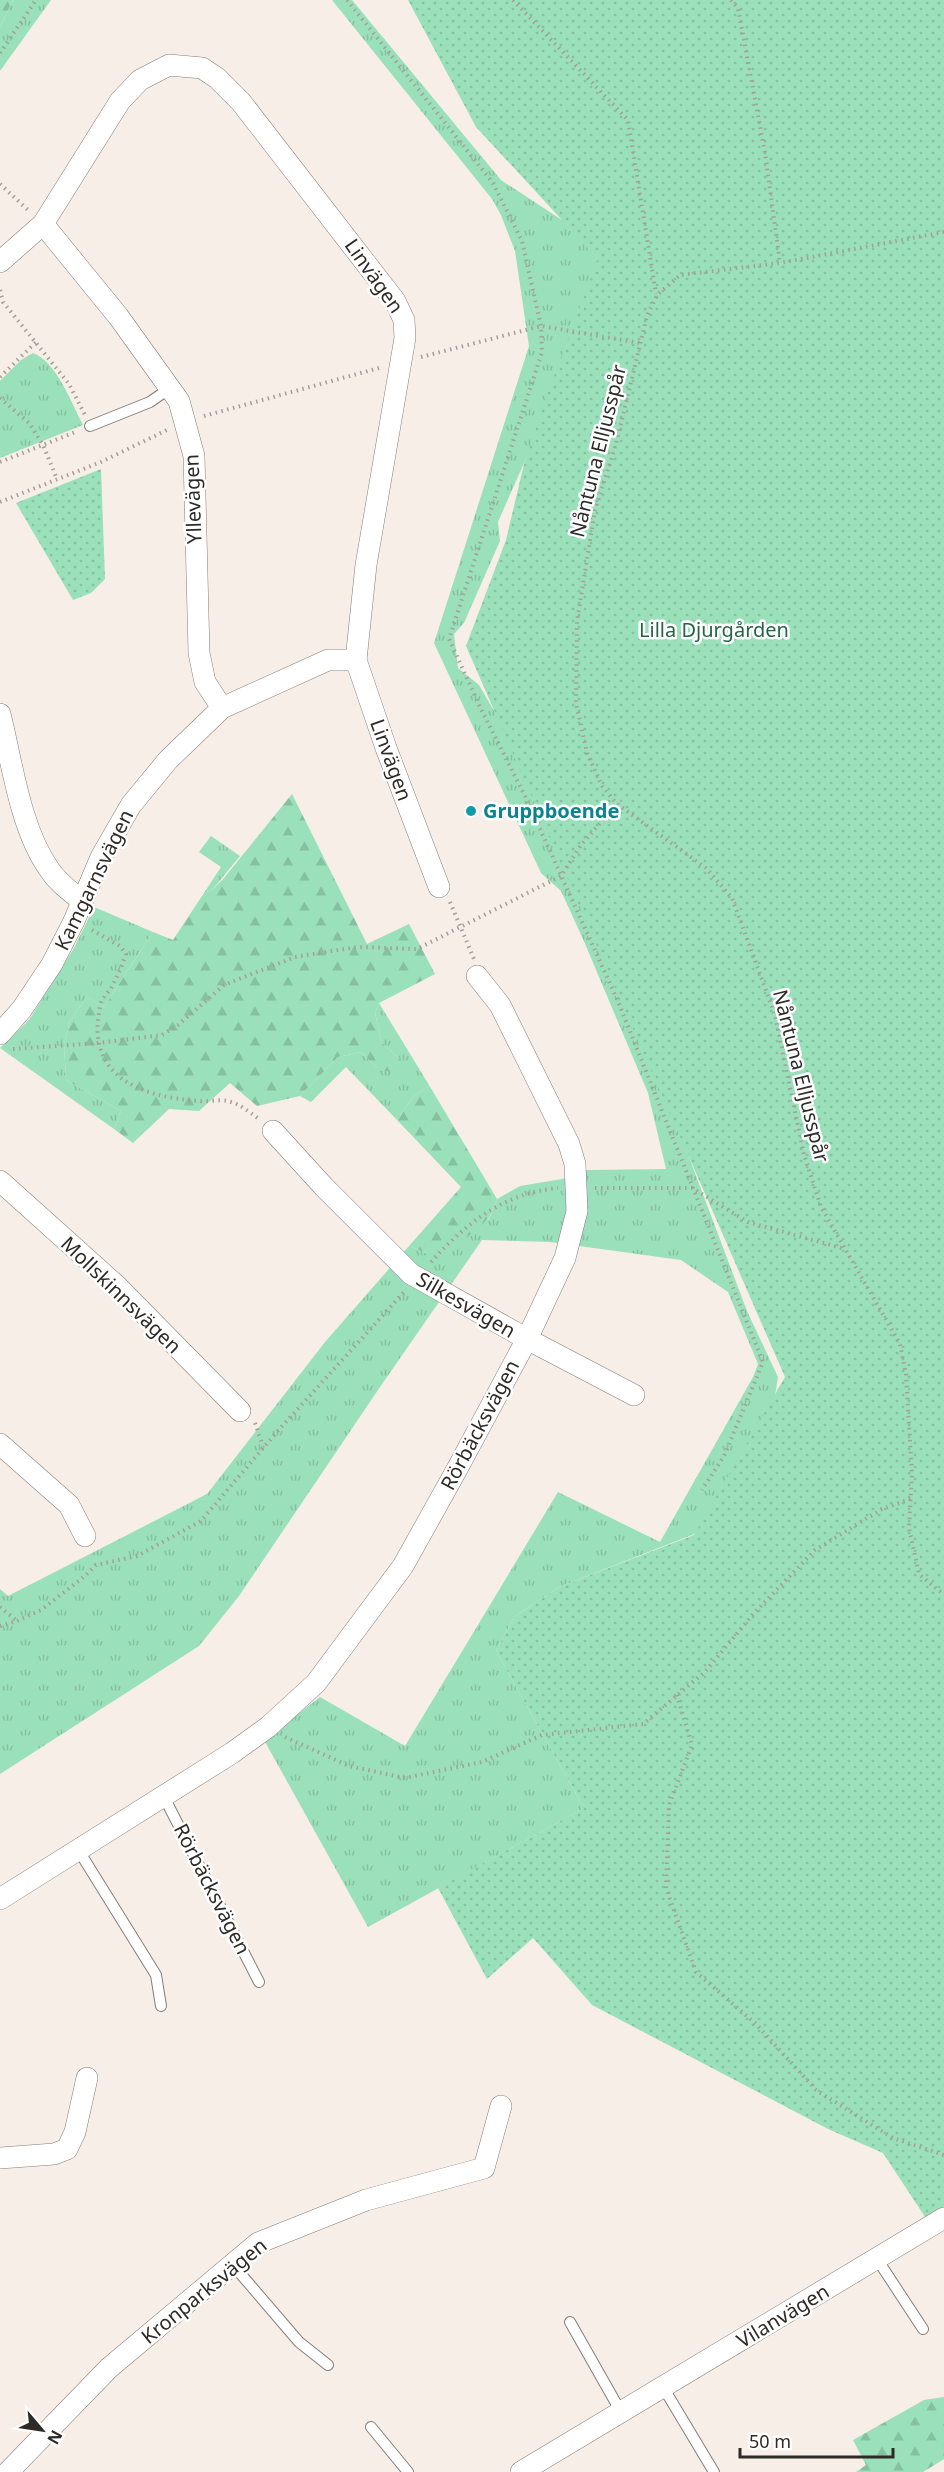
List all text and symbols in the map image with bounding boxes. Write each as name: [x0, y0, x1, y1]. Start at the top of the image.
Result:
street label: Linvägen: [339, 233, 410, 318]
street label: Nåntuna Elljusspår: [563, 362, 632, 540]
street label: Yllevägen: [177, 454, 208, 544]
park label: Lilla Djurgården: [639, 616, 789, 643]
street label: Linvägen: [364, 715, 419, 805]
place label: Gruppboende: [483, 797, 619, 824]
marker: Gruppboende: [464, 804, 478, 818]
street label: Kamgarnsvägen: [48, 805, 139, 955]
street label: Nåntuna Elljusspår: [767, 987, 836, 1165]
street label: Mollskinnsvägen: [55, 1230, 187, 1359]
street label: Silkesvägen: [412, 1265, 521, 1344]
street label: Rörbäcksvägen: [434, 1355, 525, 1494]
street label: Rörbäcksvägen: [168, 1819, 257, 1959]
street label: Kronparksvägen: [135, 2232, 272, 2350]
street label: Vilanvägen: [732, 2277, 834, 2354]
north arrow: [12, 2400, 72, 2460]
scale bar: [740, 2421, 893, 2459]
text: N: [42, 2426, 68, 2448]
text: 50 m: [749, 2429, 791, 2453]

